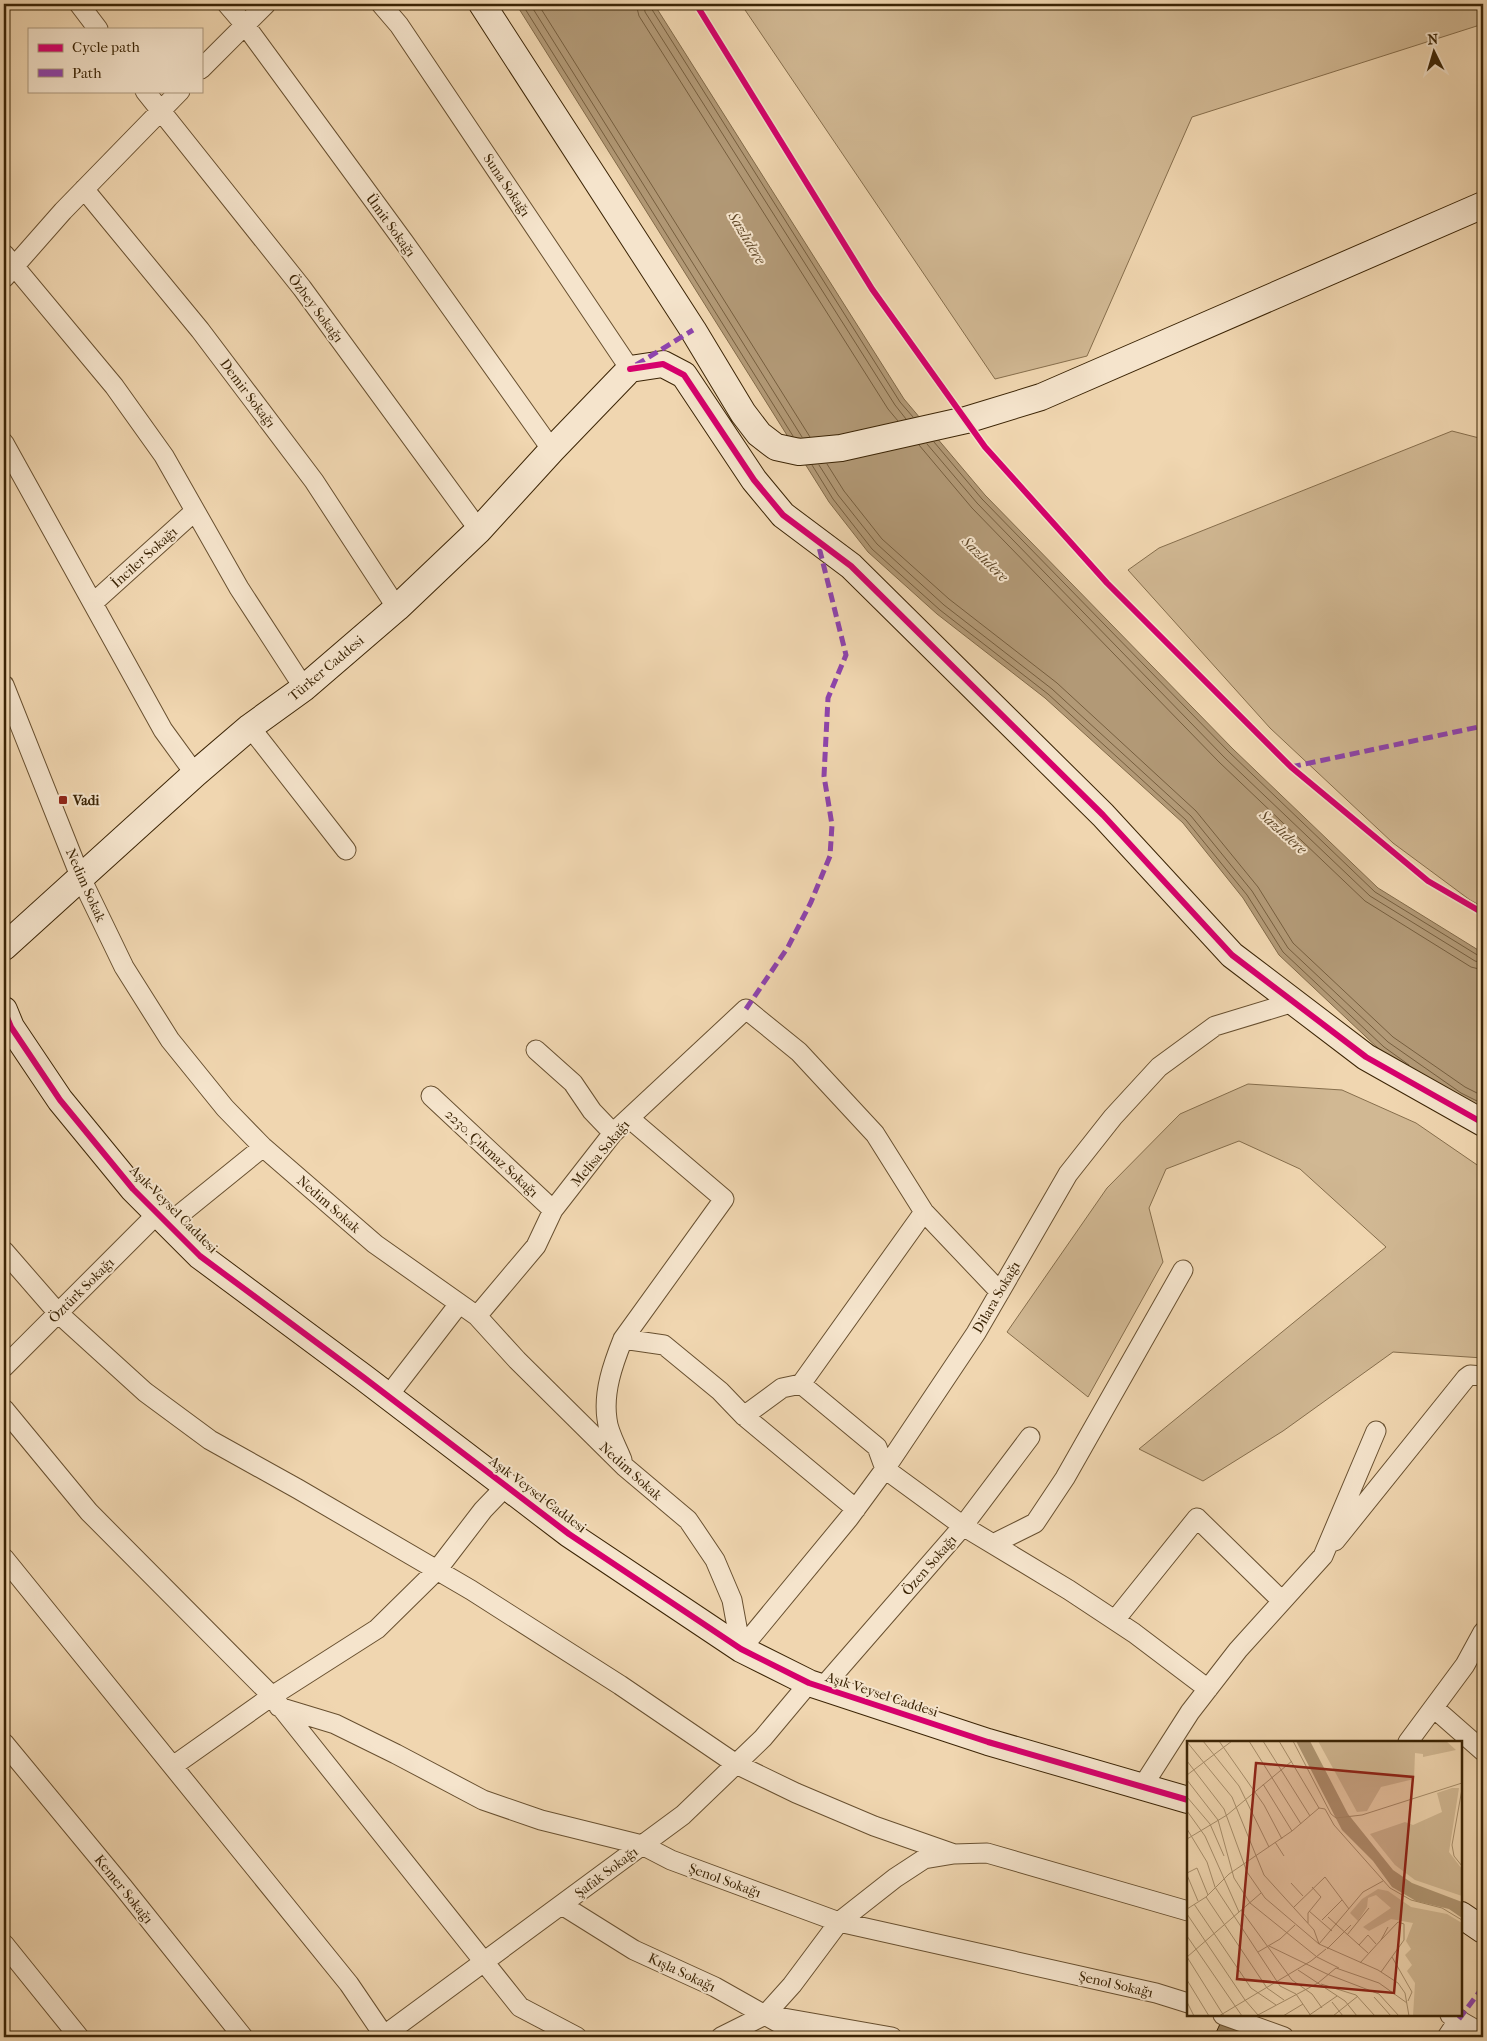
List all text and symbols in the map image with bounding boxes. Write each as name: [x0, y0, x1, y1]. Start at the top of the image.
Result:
legend: [28, 28, 202, 92]
north arrow: [1410, 28, 1460, 78]
text: N: [1427, 31, 1439, 48]
text: Cycle path: [72, 38, 140, 56]
text: Path: [72, 64, 102, 82]
street label: Suna Sokağı: [479, 151, 534, 220]
street label: Ümit Sokağı: [362, 190, 419, 260]
water label: Sazlıdere: [724, 208, 770, 268]
street label: Özbey Sokağı: [284, 270, 348, 346]
street label: Demir Sokağı: [216, 356, 279, 431]
street label: İnciler Sokağı: [108, 523, 181, 591]
water label: Sazlıdere: [957, 532, 1013, 586]
street label: Türker Caddesi: [285, 632, 367, 705]
place label: Vadi: [72, 792, 100, 809]
marker: Vadi: [57, 794, 69, 806]
water label: Sazlıdere: [1255, 805, 1311, 859]
street label: Nedim Sokak: [62, 846, 110, 925]
street label: 2230. Çıkmaz Sokağı: [442, 1106, 542, 1201]
street label: Melisa Sokağı: [568, 1117, 633, 1190]
street label: Aşık Veysel Caddesi: [125, 1161, 221, 1257]
street label: Nedim Sokak: [293, 1172, 365, 1237]
street label: Öztürk Sokağı: [44, 1253, 118, 1327]
street label: Dilara Sokağı: [969, 1258, 1024, 1336]
street label: Nedim Sokak: [596, 1439, 666, 1505]
street label: Aşık Veysel Caddesi: [485, 1452, 590, 1536]
street label: Özen Sokağı: [898, 1531, 960, 1599]
street label: Aşık Veysel Caddesi: [822, 1668, 940, 1721]
inset map: [1187, 1741, 1462, 2016]
street label: Şafak Sokağı: [571, 1843, 641, 1902]
street label: Kemer Sokağı: [91, 1851, 157, 1927]
street label: Şenol Sokağı: [686, 1860, 763, 1901]
street label: Kışla Sokağı: [645, 1949, 718, 1995]
street label: Şenol Sokağı: [1077, 1968, 1155, 2001]

